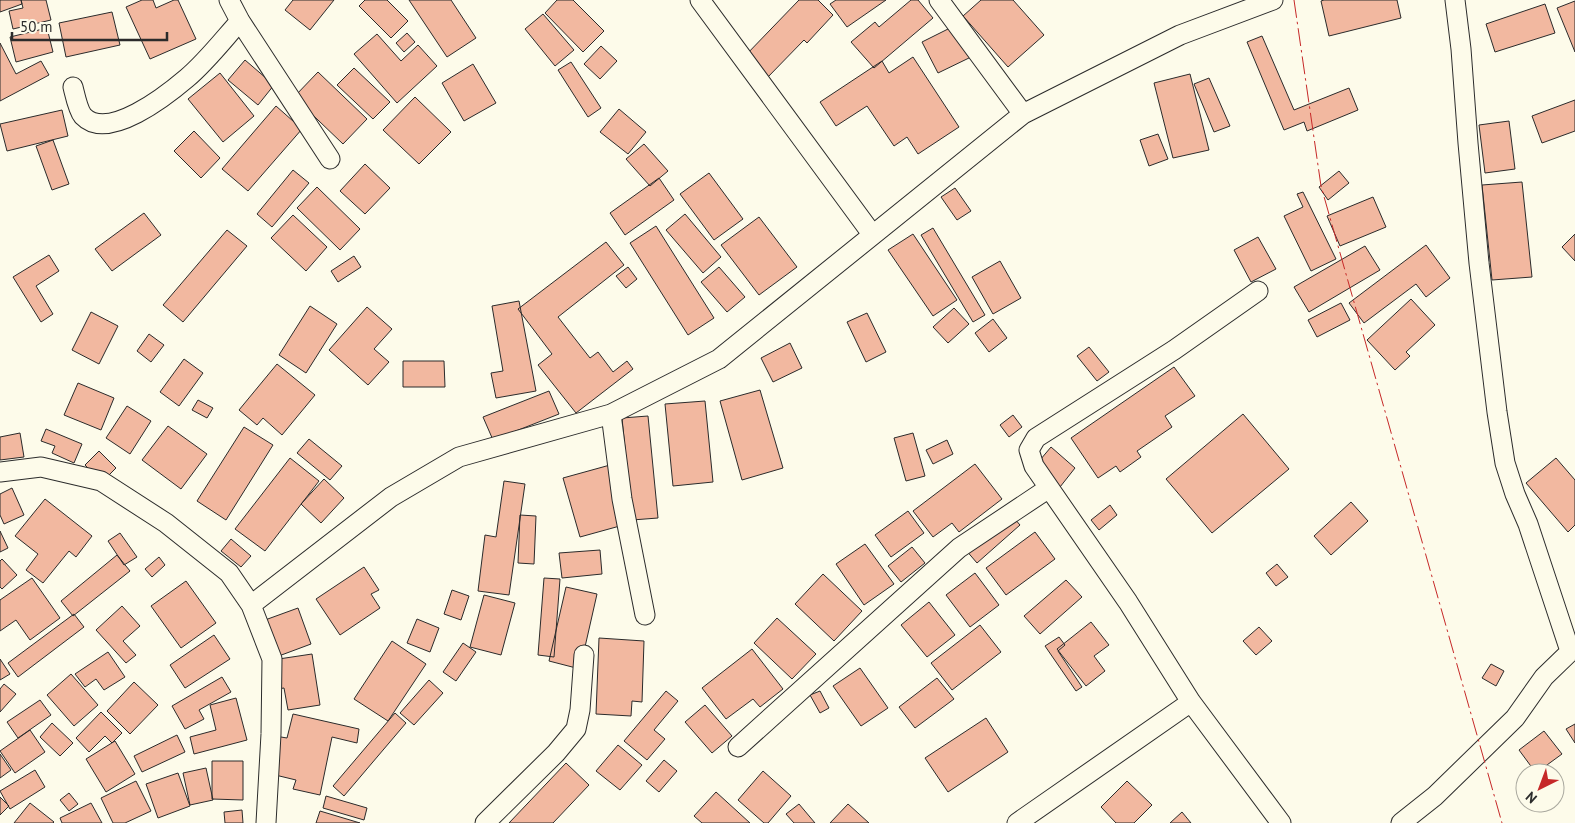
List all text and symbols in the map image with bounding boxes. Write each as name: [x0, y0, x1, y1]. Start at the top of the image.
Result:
scale bar: [12, 10, 168, 42]
text: 50 m: [20, 17, 53, 36]
north arrow: [1515, 763, 1565, 813]
text: N: [1522, 788, 1541, 807]

